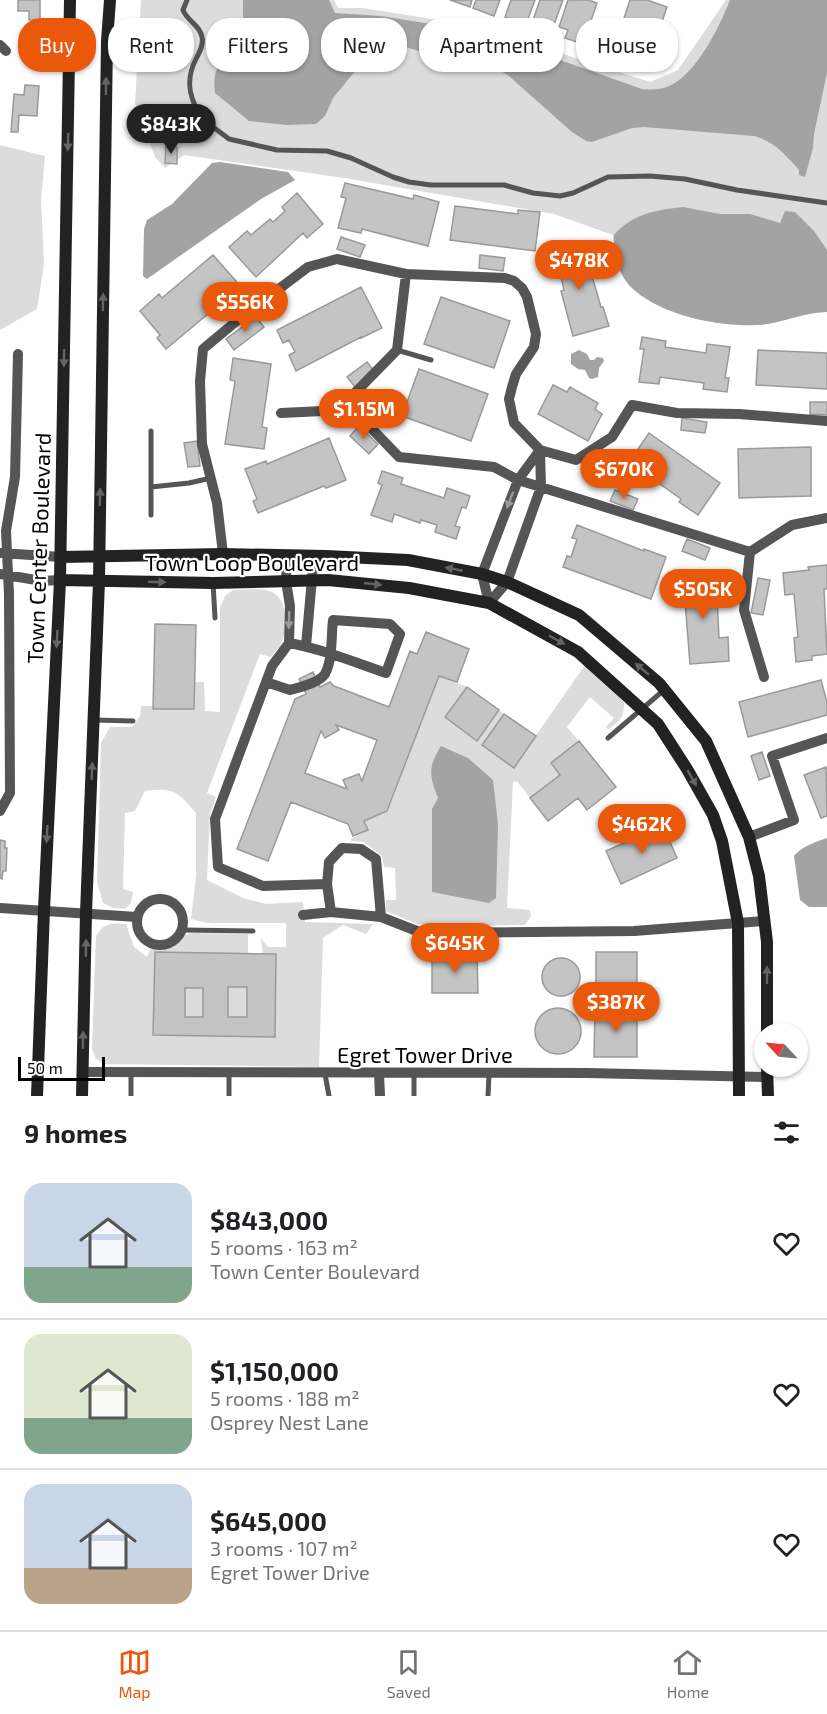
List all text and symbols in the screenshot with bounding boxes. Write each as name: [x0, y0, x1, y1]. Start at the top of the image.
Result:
chip: Buy: [18, 18, 96, 72]
chip: Rent: [108, 18, 194, 72]
chip: Filters: [206, 18, 309, 72]
chip: New: [321, 18, 407, 72]
chip: Apartment: [419, 18, 564, 72]
chip: House: [576, 18, 678, 72]
one-way arrow: [101, 77, 111, 96]
pin: $843K: [129, 104, 213, 155]
text: $843K: [141, 111, 201, 135]
one-way arrow: [63, 133, 73, 152]
pin: $478K: [537, 240, 621, 291]
text: $478K: [549, 247, 609, 271]
pin: $556K: [203, 282, 287, 333]
text: $556K: [216, 289, 274, 313]
one-way arrow: [98, 293, 108, 312]
one-way arrow: [59, 349, 69, 368]
pin: $1.15M: [315, 389, 413, 440]
text: $1.15M: [333, 396, 395, 420]
street label: Town Center Boulevard: [21, 432, 55, 664]
pin: $670K: [582, 449, 666, 500]
text: $670K: [594, 456, 654, 480]
one-way arrow: [95, 488, 105, 507]
one-way arrow: [505, 491, 514, 509]
street label: Town Loop Boulevard: [145, 549, 359, 575]
one-way arrow: [445, 564, 464, 573]
pin: $505K: [661, 569, 745, 620]
text: $505K: [674, 576, 732, 600]
one-way arrow: [148, 577, 167, 587]
one-way arrow: [364, 579, 383, 589]
one-way arrow: [285, 610, 294, 629]
one-way arrow: [53, 629, 62, 648]
one-way arrow: [549, 635, 566, 645]
one-way arrow: [634, 662, 650, 675]
one-way arrow: [88, 761, 97, 780]
one-way arrow: [687, 769, 697, 786]
pin: $462K: [600, 804, 684, 855]
text: $462K: [612, 811, 672, 835]
one-way arrow: [43, 824, 52, 843]
pin: $645K: [413, 923, 497, 974]
text: $645K: [425, 930, 485, 954]
one-way arrow: [81, 939, 90, 958]
one-way arrow: [762, 966, 772, 985]
pin: $387K: [574, 982, 658, 1033]
text: $387K: [587, 989, 645, 1013]
north arrow: [754, 1023, 808, 1077]
map controls: [754, 1023, 808, 1077]
one-way arrow: [79, 1030, 88, 1049]
street label: Egret Tower Drive: [337, 1041, 513, 1067]
scale bar: [18, 1054, 105, 1082]
text: 50 m: [27, 1058, 63, 1077]
icon: filters: [770, 1116, 803, 1149]
text: 9 homes: [24, 1117, 127, 1148]
text: $843,000: [210, 1204, 328, 1235]
icon: home: [72, 1207, 144, 1279]
icon: heart: [770, 1227, 803, 1260]
text: 5 rooms · 163 m²: [210, 1235, 358, 1259]
text: Town Center Boulevard: [210, 1259, 420, 1283]
text: $1,150,000: [210, 1355, 339, 1386]
icon: home: [72, 1358, 144, 1430]
icon: heart: [770, 1378, 803, 1411]
text: 5 rooms · 188 m²: [210, 1386, 359, 1410]
text: Osprey Nest Lane: [210, 1410, 369, 1434]
text: $645,000: [210, 1505, 327, 1536]
icon: home: [72, 1508, 144, 1580]
icon: heart: [770, 1528, 803, 1561]
text: 3 rooms · 107 m²: [210, 1536, 358, 1560]
text: Egret Tower Drive: [210, 1560, 370, 1584]
tab: Map: [118, 1646, 151, 1701]
tab: Saved: [387, 1646, 431, 1701]
tab: Home: [667, 1646, 709, 1701]

